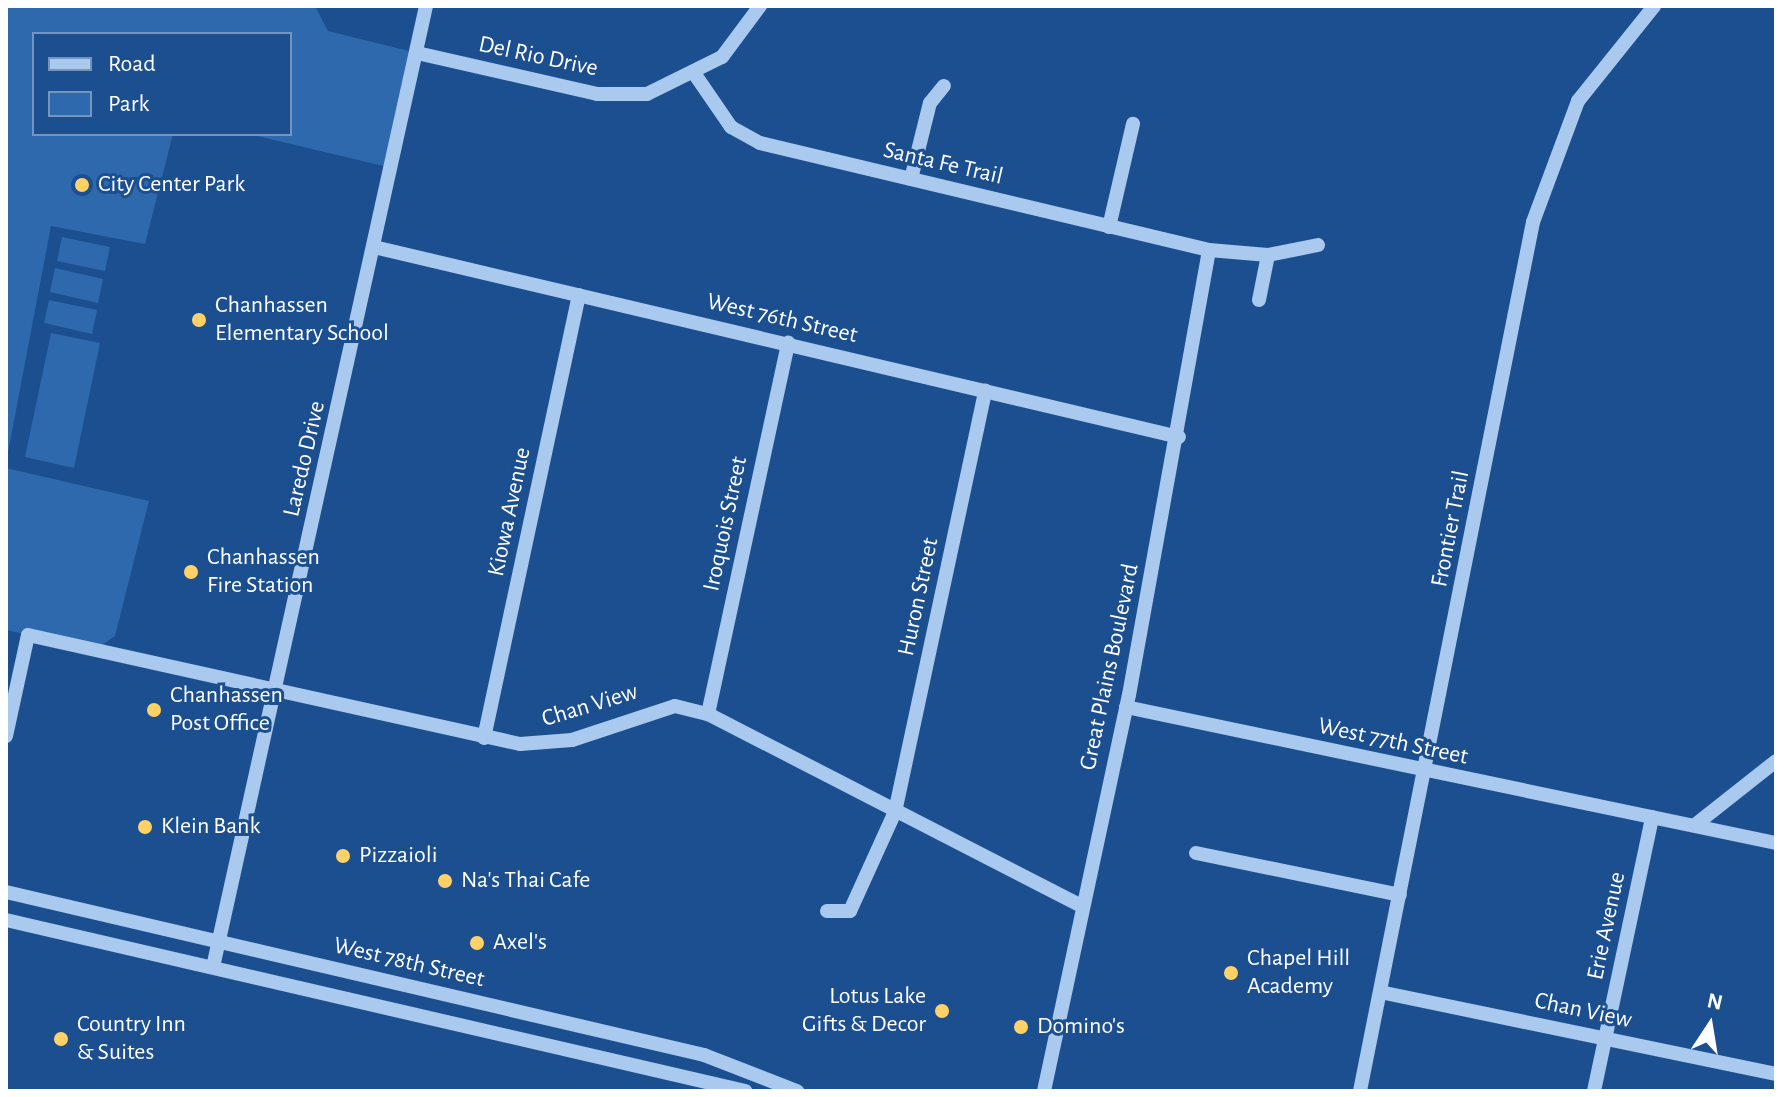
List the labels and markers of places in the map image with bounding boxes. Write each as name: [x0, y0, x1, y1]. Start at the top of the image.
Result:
place label: City Center Park: [98, 171, 245, 199]
marker: City Center Park: [73, 176, 91, 194]
place label: Chanhassen Elementary School: [215, 292, 389, 348]
marker: Chanhassen Elementary School: [190, 311, 208, 329]
place label: Chanhassen Fire Station: [207, 544, 320, 600]
marker: Chanhassen Fire Station: [182, 563, 200, 581]
place label: Chanhassen Post Office: [170, 682, 283, 738]
marker: Chanhassen Post Office: [145, 701, 163, 719]
place label: Klein Bank: [161, 813, 260, 841]
marker: Klein Bank: [136, 818, 154, 836]
place label: Pizzaioli: [359, 842, 437, 870]
marker: Pizzaioli: [334, 847, 352, 865]
place label: Na's Thai Cafe: [461, 867, 590, 895]
marker: Na's Thai Cafe: [436, 872, 454, 890]
place label: Axel's: [493, 929, 547, 957]
marker: Axel's: [468, 934, 486, 952]
place label: Chapel Hill Academy: [1247, 945, 1350, 1001]
marker: Chapel Hill Academy: [1222, 964, 1240, 982]
place label: Lotus Lake Gifts & Decor: [802, 983, 926, 1039]
marker: Lotus Lake Gifts & Decor: [933, 1002, 951, 1020]
place label: Country Inn & Suites: [77, 1011, 186, 1067]
place label: Domino's: [1037, 1013, 1125, 1041]
marker: Domino's: [1012, 1018, 1030, 1036]
marker: Country Inn & Suites: [52, 1030, 70, 1048]

